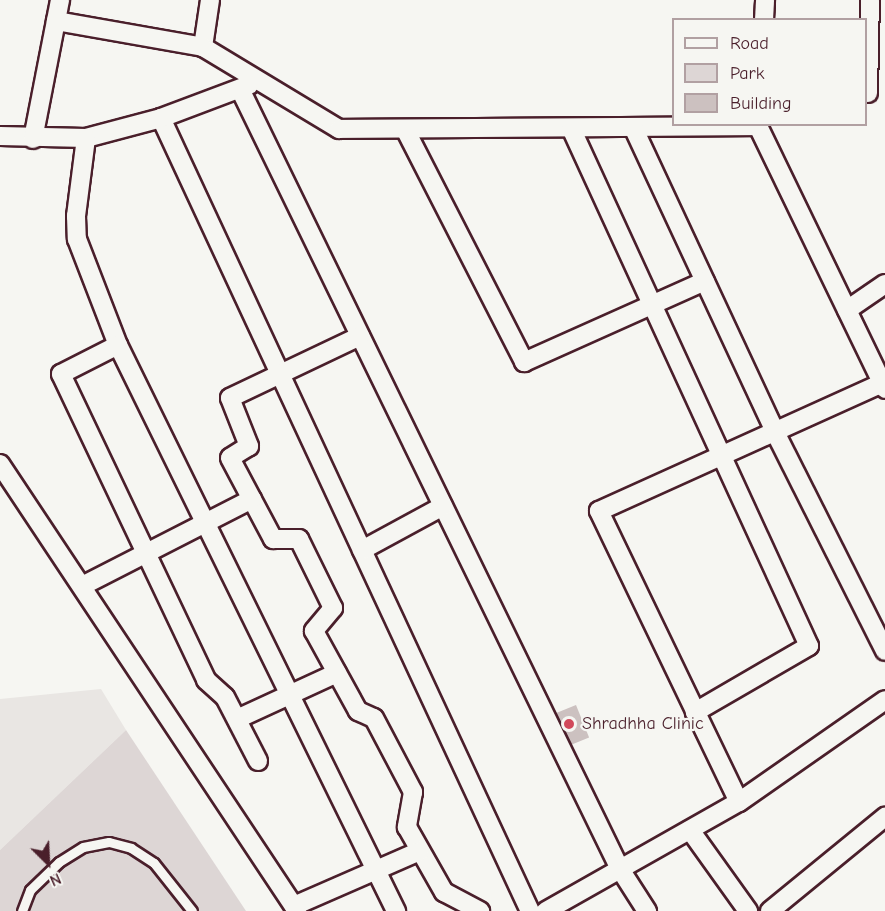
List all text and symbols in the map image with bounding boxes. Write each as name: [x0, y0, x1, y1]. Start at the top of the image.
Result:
legend: [672, 18, 867, 126]
text: Road: [730, 33, 769, 54]
text: Park: [730, 63, 764, 84]
text: Building: [730, 93, 792, 114]
place label: Shradhha Clinic: [582, 713, 704, 735]
marker: Shradhha Clinic: [560, 715, 578, 733]
north arrow: [18, 833, 78, 893]
text: N: [47, 869, 64, 890]

